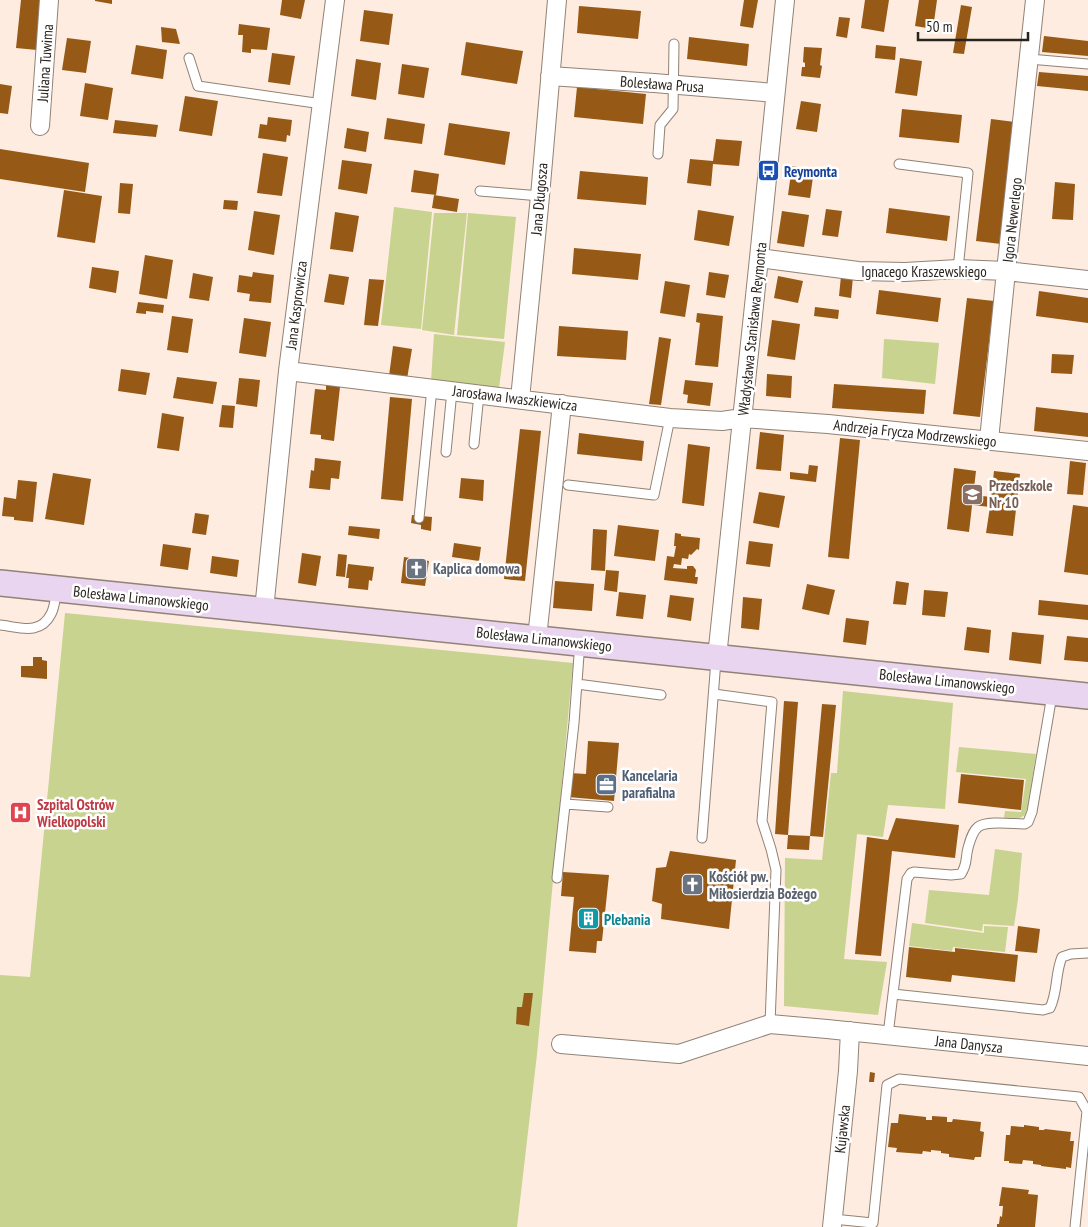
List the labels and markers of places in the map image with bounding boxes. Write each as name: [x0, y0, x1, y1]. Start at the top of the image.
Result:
bus stop icon: Reymonta: [756, 159, 780, 183]
place label: Reymonta: [784, 162, 837, 181]
place label: Przedszkole Nr 10: [989, 476, 1053, 512]
school or university icon: Przedszkole Nr 10: [961, 482, 985, 506]
church icon: Kaplica domowa: [405, 556, 429, 580]
place label: Kaplica domowa: [433, 559, 520, 578]
place label: Kancelaria parafialna: [622, 766, 678, 802]
office icon: Kancelaria parafialna: [594, 772, 618, 796]
place label: Szpital Ostrów Wielkopolski: [36, 795, 115, 831]
hospital icon: Szpital Ostrów Wielkopolski: [9, 801, 33, 825]
place label: Kościół pw. Miłosierdzia Bożego: [709, 867, 817, 903]
church icon: Kościół pw. Miłosierdzia Bożego: [681, 873, 705, 897]
building icon: Plebania: [576, 907, 600, 931]
place label: Plebania: [604, 910, 650, 929]

